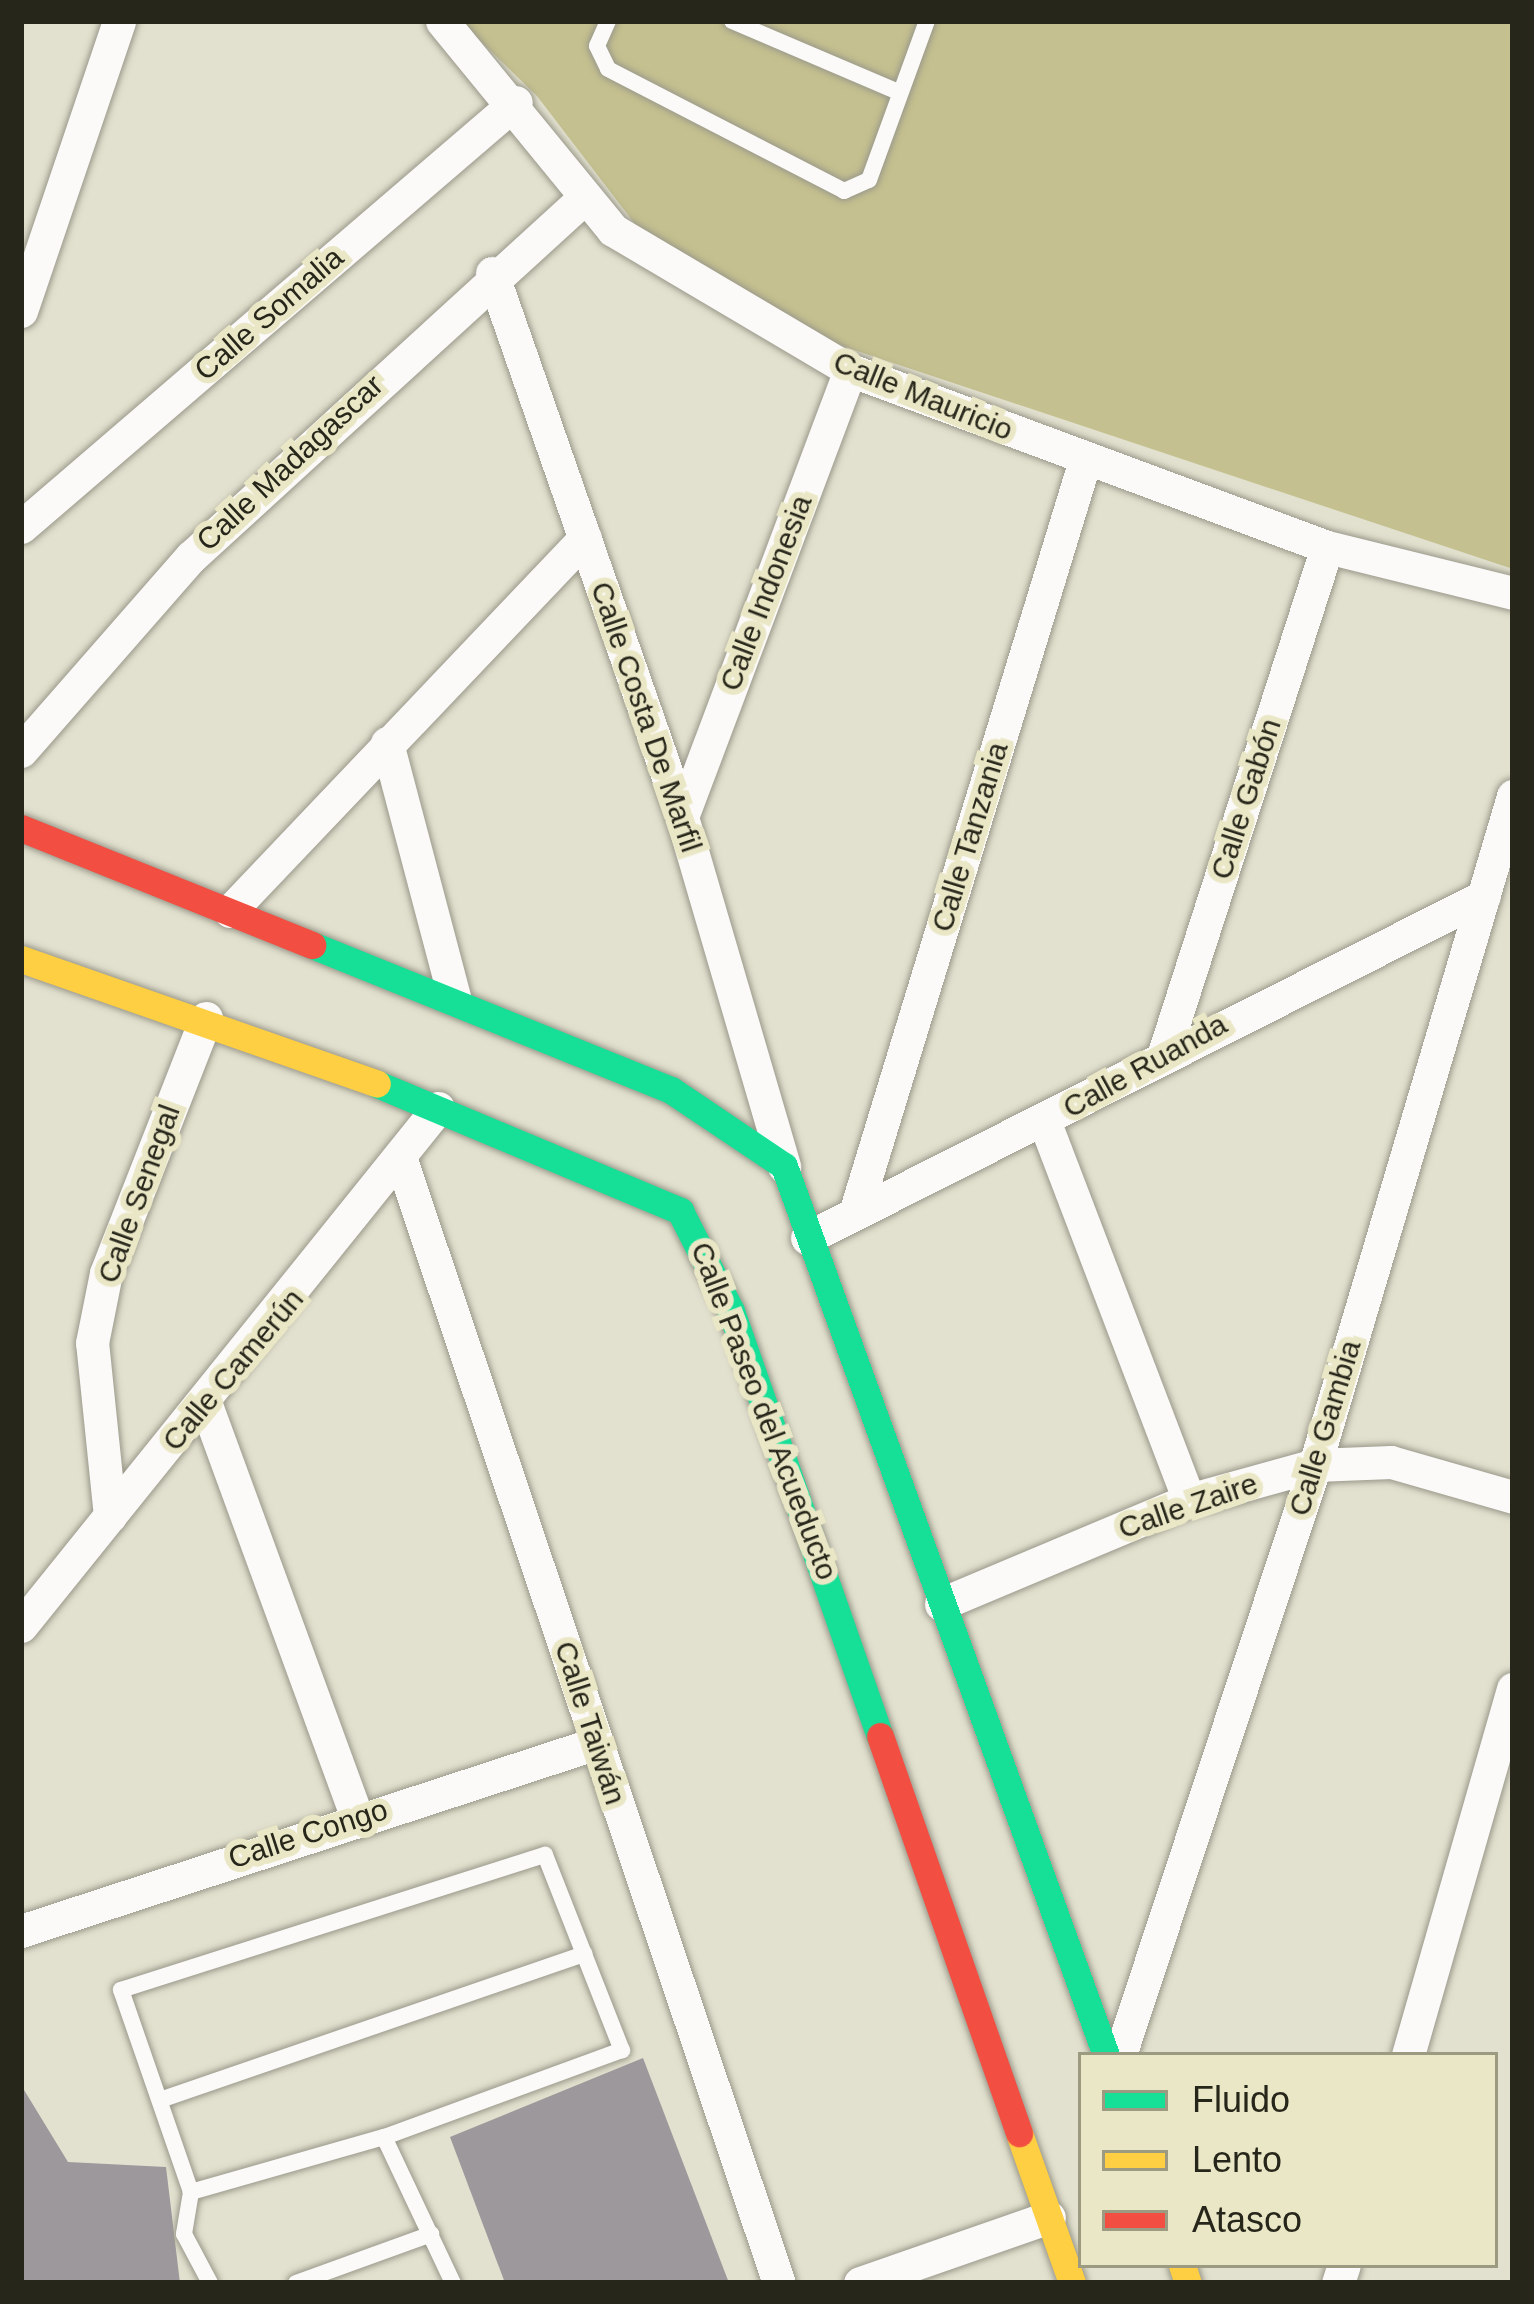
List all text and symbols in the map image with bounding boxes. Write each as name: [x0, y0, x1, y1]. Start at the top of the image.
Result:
street label: Calle Somalia: [187, 240, 351, 388]
street label: Calle Mauricio: [828, 344, 1018, 448]
street label: Calle Madagascar: [189, 367, 391, 559]
street label: Calle Indonesia: [712, 490, 820, 696]
street label: Calle Costa De Marfil: [583, 577, 709, 857]
street label: Calle Gabón: [1203, 714, 1289, 884]
street label: Calle Tanzania: [924, 738, 1016, 936]
street label: Calle Ruanda: [1057, 1006, 1233, 1126]
street label: Calle Senegal: [90, 1100, 188, 1288]
street label: Calle Paseo del Acueducto: [683, 1236, 845, 1586]
street label: Calle Camerún: [155, 1282, 311, 1458]
street label: Calle Gambia: [1281, 1336, 1369, 1520]
street label: Calle Zaire: [1114, 1465, 1262, 1547]
street label: Calle Taiwán: [547, 1637, 633, 1809]
street label: Calle Congo: [224, 1791, 392, 1877]
legend: [1078, 2052, 1498, 2268]
text: Fluido: [1192, 2079, 1290, 2120]
text: Lento: [1192, 2139, 1282, 2180]
text: Atasco: [1192, 2199, 1302, 2240]

